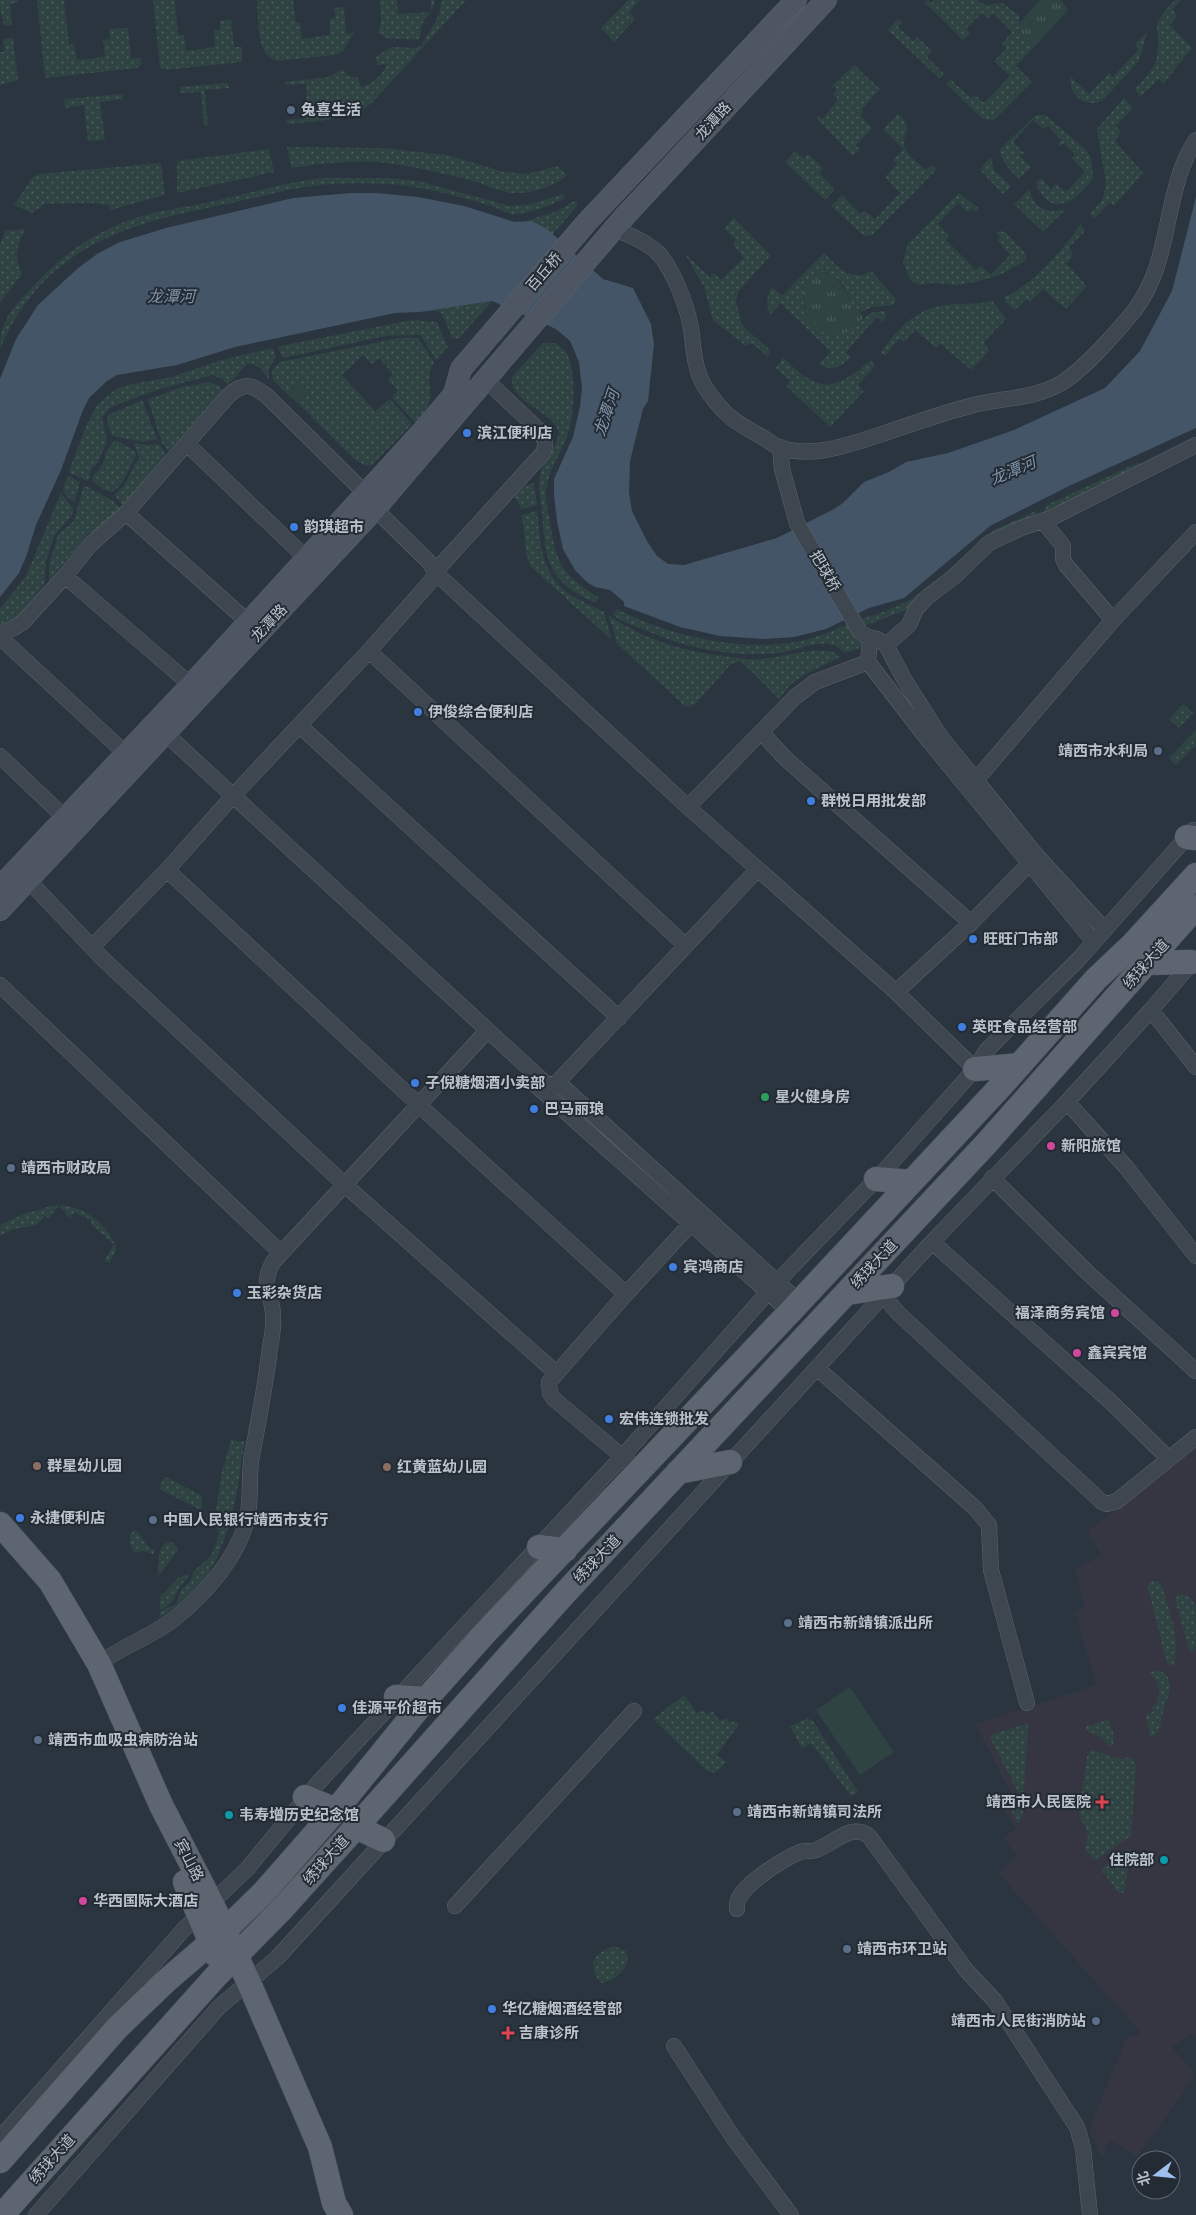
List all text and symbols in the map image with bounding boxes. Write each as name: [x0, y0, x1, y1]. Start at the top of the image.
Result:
street label: 龙潭路: [691, 98, 735, 144]
place label: 兔喜生活: [301, 101, 361, 119]
marker: 兔喜生活: [285, 104, 297, 116]
street label: 百丘桥: [522, 249, 566, 295]
water label: 龙潭河: [147, 287, 198, 307]
water label: 龙潭河: [590, 384, 625, 439]
place label: 滨江便利店: [477, 424, 552, 442]
marker: 滨江便利店: [461, 427, 473, 439]
water label: 龙潭河: [987, 451, 1042, 490]
place label: 韵琪超市: [304, 518, 364, 536]
marker: 韵琪超市: [288, 521, 300, 533]
street label: 把球桥: [806, 547, 844, 595]
street label: 龙潭路: [247, 600, 291, 646]
place label: 伊俊综合便利店: [428, 703, 533, 721]
marker: 伊俊综合便利店: [412, 706, 424, 718]
place label: 靖西市水利局: [1058, 742, 1148, 760]
marker: 靖西市水利局: [1152, 745, 1164, 757]
place label: 群悦日用批发部: [821, 792, 926, 810]
marker: 群悦日用批发部: [805, 795, 817, 807]
place label: 旺旺门市部: [983, 930, 1058, 948]
marker: 旺旺门市部: [967, 933, 979, 945]
street label: 绣球大道: [1119, 936, 1173, 992]
place label: 英旺食品经营部: [972, 1018, 1077, 1036]
marker: 英旺食品经营部: [956, 1021, 968, 1033]
place label: 子倪糖烟酒小卖部: [425, 1074, 545, 1092]
marker: 子倪糖烟酒小卖部: [409, 1077, 421, 1089]
place label: 星火健身房: [775, 1088, 850, 1106]
marker: 星火健身房: [759, 1091, 771, 1103]
place label: 巴马丽琅: [544, 1100, 604, 1118]
marker: 巴马丽琅: [528, 1103, 540, 1115]
place label: 新阳旅馆: [1061, 1137, 1121, 1155]
marker: 新阳旅馆: [1045, 1140, 1057, 1152]
place label: 靖西市财政局: [21, 1159, 111, 1177]
marker: 靖西市财政局: [5, 1162, 17, 1174]
street label: 绣球大道: [847, 1236, 901, 1292]
place label: 宾鸿商店: [683, 1258, 743, 1276]
marker: 宾鸿商店: [667, 1261, 679, 1273]
place label: 玉彩杂货店: [247, 1284, 322, 1302]
marker: 玉彩杂货店: [231, 1287, 243, 1299]
place label: 福泽商务宾馆: [1015, 1304, 1105, 1322]
marker: 福泽商务宾馆: [1109, 1307, 1121, 1319]
place label: 鑫宾宾馆: [1087, 1344, 1147, 1362]
marker: 鑫宾宾馆: [1071, 1347, 1083, 1359]
place label: 宏伟连锁批发: [619, 1410, 709, 1428]
marker: 宏伟连锁批发: [603, 1413, 615, 1425]
place label: 群星幼儿园: [47, 1457, 122, 1475]
place label: 红黄蓝幼儿园: [397, 1458, 487, 1476]
marker: 群星幼儿园: [31, 1460, 43, 1472]
marker: 红黄蓝幼儿园: [381, 1461, 393, 1473]
place label: 永捷便利店: [30, 1509, 105, 1527]
place label: 中国人民银行靖西市支行: [163, 1511, 328, 1529]
marker: 永捷便利店: [14, 1512, 26, 1524]
marker: 中国人民银行靖西市支行: [147, 1514, 159, 1526]
street label: 绣球大道: [570, 1531, 624, 1587]
place label: 靖西市新靖镇派出所: [798, 1614, 933, 1632]
marker: 靖西市新靖镇派出所: [782, 1617, 794, 1629]
place label: 佳源平价超市: [352, 1699, 442, 1717]
marker: 佳源平价超市: [336, 1702, 348, 1714]
place label: 靖西市血吸虫病防治站: [48, 1731, 198, 1749]
marker: 靖西市血吸虫病防治站: [32, 1734, 44, 1746]
place label: 靖西市人民医院: [986, 1793, 1091, 1811]
marker: 靖西市人民医院: [1095, 1795, 1109, 1809]
place label: 靖西市新靖镇司法所: [747, 1803, 882, 1821]
place label: 韦寿增历史纪念馆: [239, 1806, 359, 1824]
marker: 靖西市新靖镇司法所: [731, 1806, 743, 1818]
marker: 韦寿增历史纪念馆: [223, 1809, 235, 1821]
street label: 绣球大道: [299, 1832, 353, 1888]
street label: 宾山路: [171, 1836, 207, 1884]
place label: 住院部: [1109, 1851, 1154, 1869]
marker: 住院部: [1158, 1854, 1170, 1866]
place label: 华西国际大酒店: [93, 1892, 198, 1910]
marker: 华西国际大酒店: [77, 1895, 89, 1907]
place label: 靖西市环卫站: [857, 1940, 947, 1958]
marker: 靖西市环卫站: [841, 1943, 853, 1955]
place label: 华亿糖烟酒经营部: [502, 2000, 622, 2018]
marker: 华亿糖烟酒经营部: [486, 2003, 498, 2015]
place label: 靖西市人民街消防站: [951, 2012, 1086, 2030]
marker: 靖西市人民街消防站: [1090, 2015, 1102, 2027]
place label: 吉康诊所: [519, 2024, 579, 2042]
marker: 吉康诊所: [501, 2026, 515, 2040]
street label: 绣球大道: [25, 2131, 79, 2187]
north arrow: [1131, 2150, 1181, 2200]
text: 北: [1134, 2169, 1154, 2188]

